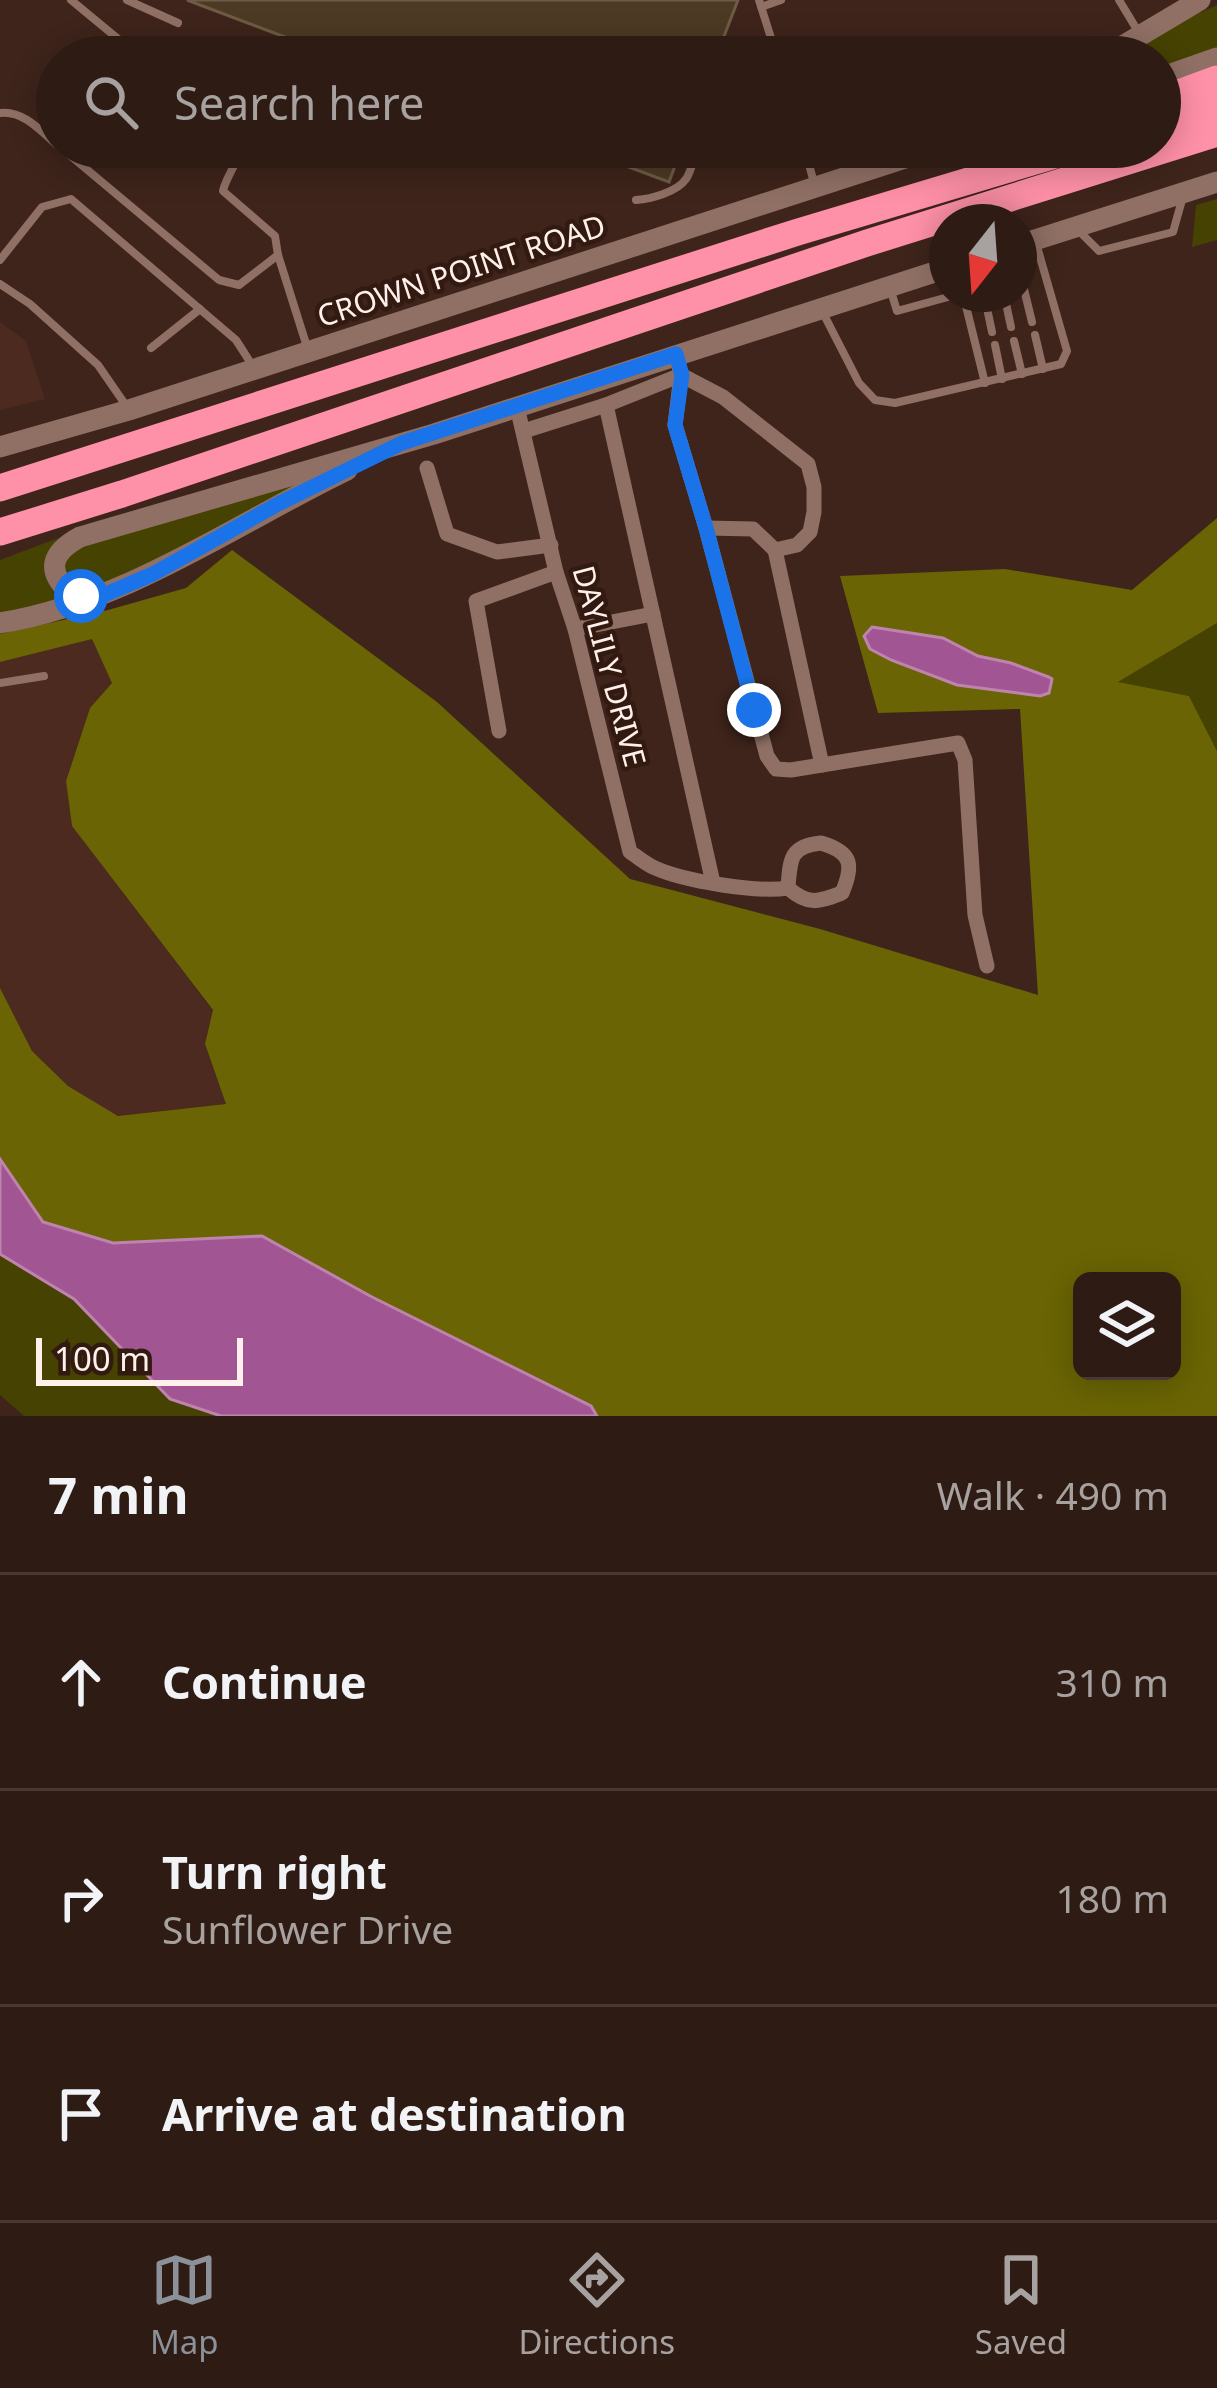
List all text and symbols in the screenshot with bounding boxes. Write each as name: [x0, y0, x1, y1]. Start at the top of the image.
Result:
search box: [36, 36, 1181, 168]
icon: search: [78, 69, 144, 135]
text: Search here: [174, 72, 424, 133]
street label: CROWN POINT ROAD: [312, 204, 610, 336]
north arrow: [929, 204, 1037, 312]
street label: DAYLILY DRIVE: [563, 561, 657, 771]
route start: [54, 569, 108, 623]
route end: [727, 683, 781, 737]
map controls: [1073, 1272, 1181, 1380]
button: layers: [1073, 1272, 1181, 1380]
scale bar: [36, 1332, 243, 1385]
text: 100 m: [54, 1336, 150, 1381]
text: 7 min: [48, 1459, 189, 1529]
text: Walk · 490 m: [936, 1468, 1169, 1521]
icon: ahead: [48, 1649, 114, 1715]
text: Continue: [162, 1651, 367, 1712]
text: 310 m: [1055, 1655, 1169, 1708]
text: Turn right: [162, 1841, 387, 1902]
icon: right: [48, 1865, 114, 1931]
text: 180 m: [1055, 1871, 1169, 1924]
text: Sunflower Drive: [162, 1902, 453, 1955]
icon: arrive: [48, 2081, 114, 2147]
text: Arrive at destination: [162, 2083, 627, 2144]
tab: Map: [150, 2247, 219, 2364]
tab: Directions: [518, 2247, 675, 2364]
tab: Saved: [975, 2247, 1067, 2364]

